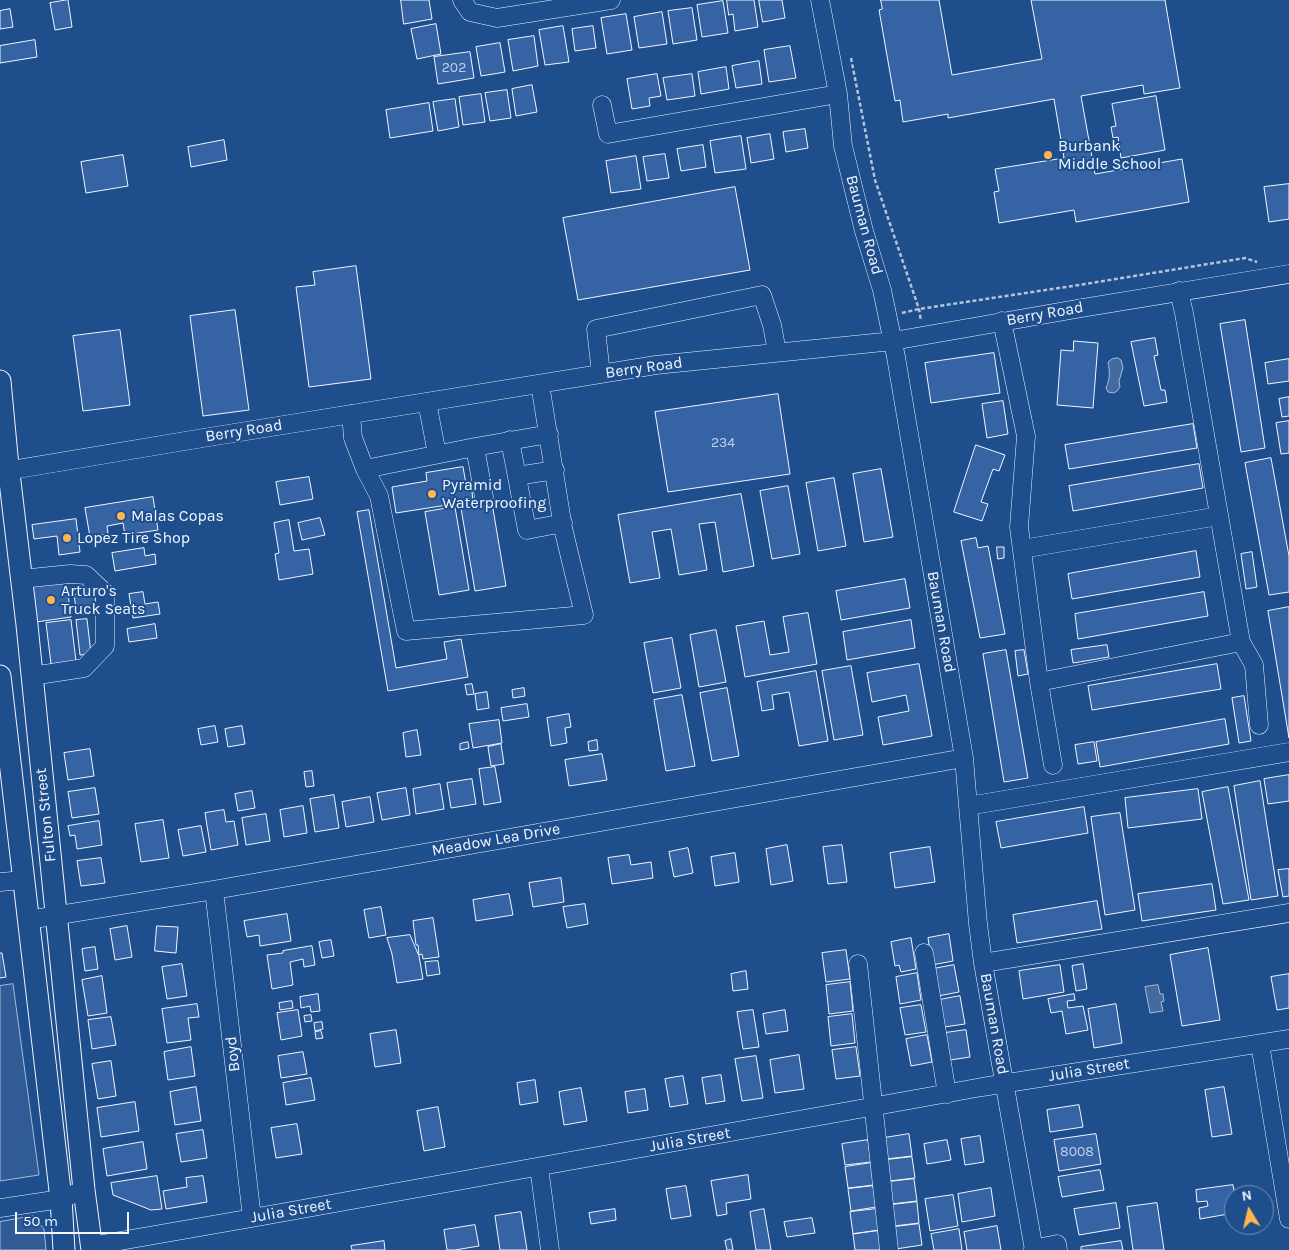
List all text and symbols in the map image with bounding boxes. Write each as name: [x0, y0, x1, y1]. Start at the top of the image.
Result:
house number: 202: [442, 60, 466, 76]
place label: Burbank Middle School: [1058, 136, 1161, 174]
marker: Burbank Middle School: [1042, 149, 1054, 161]
street label: Bauman Road: [841, 173, 887, 277]
street label: Berry Road: [1005, 298, 1085, 330]
street label: Berry Road: [604, 353, 684, 383]
street label: Berry Road: [204, 415, 284, 447]
house number: 234: [711, 435, 735, 451]
place label: Pyramid Waterproofing: [442, 475, 546, 513]
marker: Pyramid Waterproofing: [426, 488, 438, 500]
place label: Malas Copas: [131, 506, 224, 526]
marker: Malas Copas: [115, 510, 127, 522]
place label: Lopez Tire Shop: [77, 528, 190, 548]
marker: Lopez Tire Shop: [61, 532, 73, 544]
street label: Bauman Road: [923, 570, 959, 674]
place label: Arturo's Truck Seats: [61, 581, 146, 619]
marker: Arturo's Truck Seats: [45, 594, 57, 606]
street label: Fulton Street: [32, 767, 60, 863]
street label: Meadow Lea Drive: [430, 819, 562, 861]
street label: Bauman Road: [976, 972, 1012, 1076]
street label: Boyd: [222, 1035, 244, 1073]
street label: Julia Street: [1047, 1054, 1131, 1086]
street label: Julia Street: [648, 1123, 732, 1157]
house number: 8008: [1060, 1144, 1094, 1160]
north arrow: [1224, 1185, 1274, 1235]
text: N: [1240, 1186, 1253, 1205]
street label: Julia Street: [249, 1194, 333, 1228]
scale bar: [18, 1202, 131, 1234]
text: 50 m: [23, 1212, 58, 1230]

